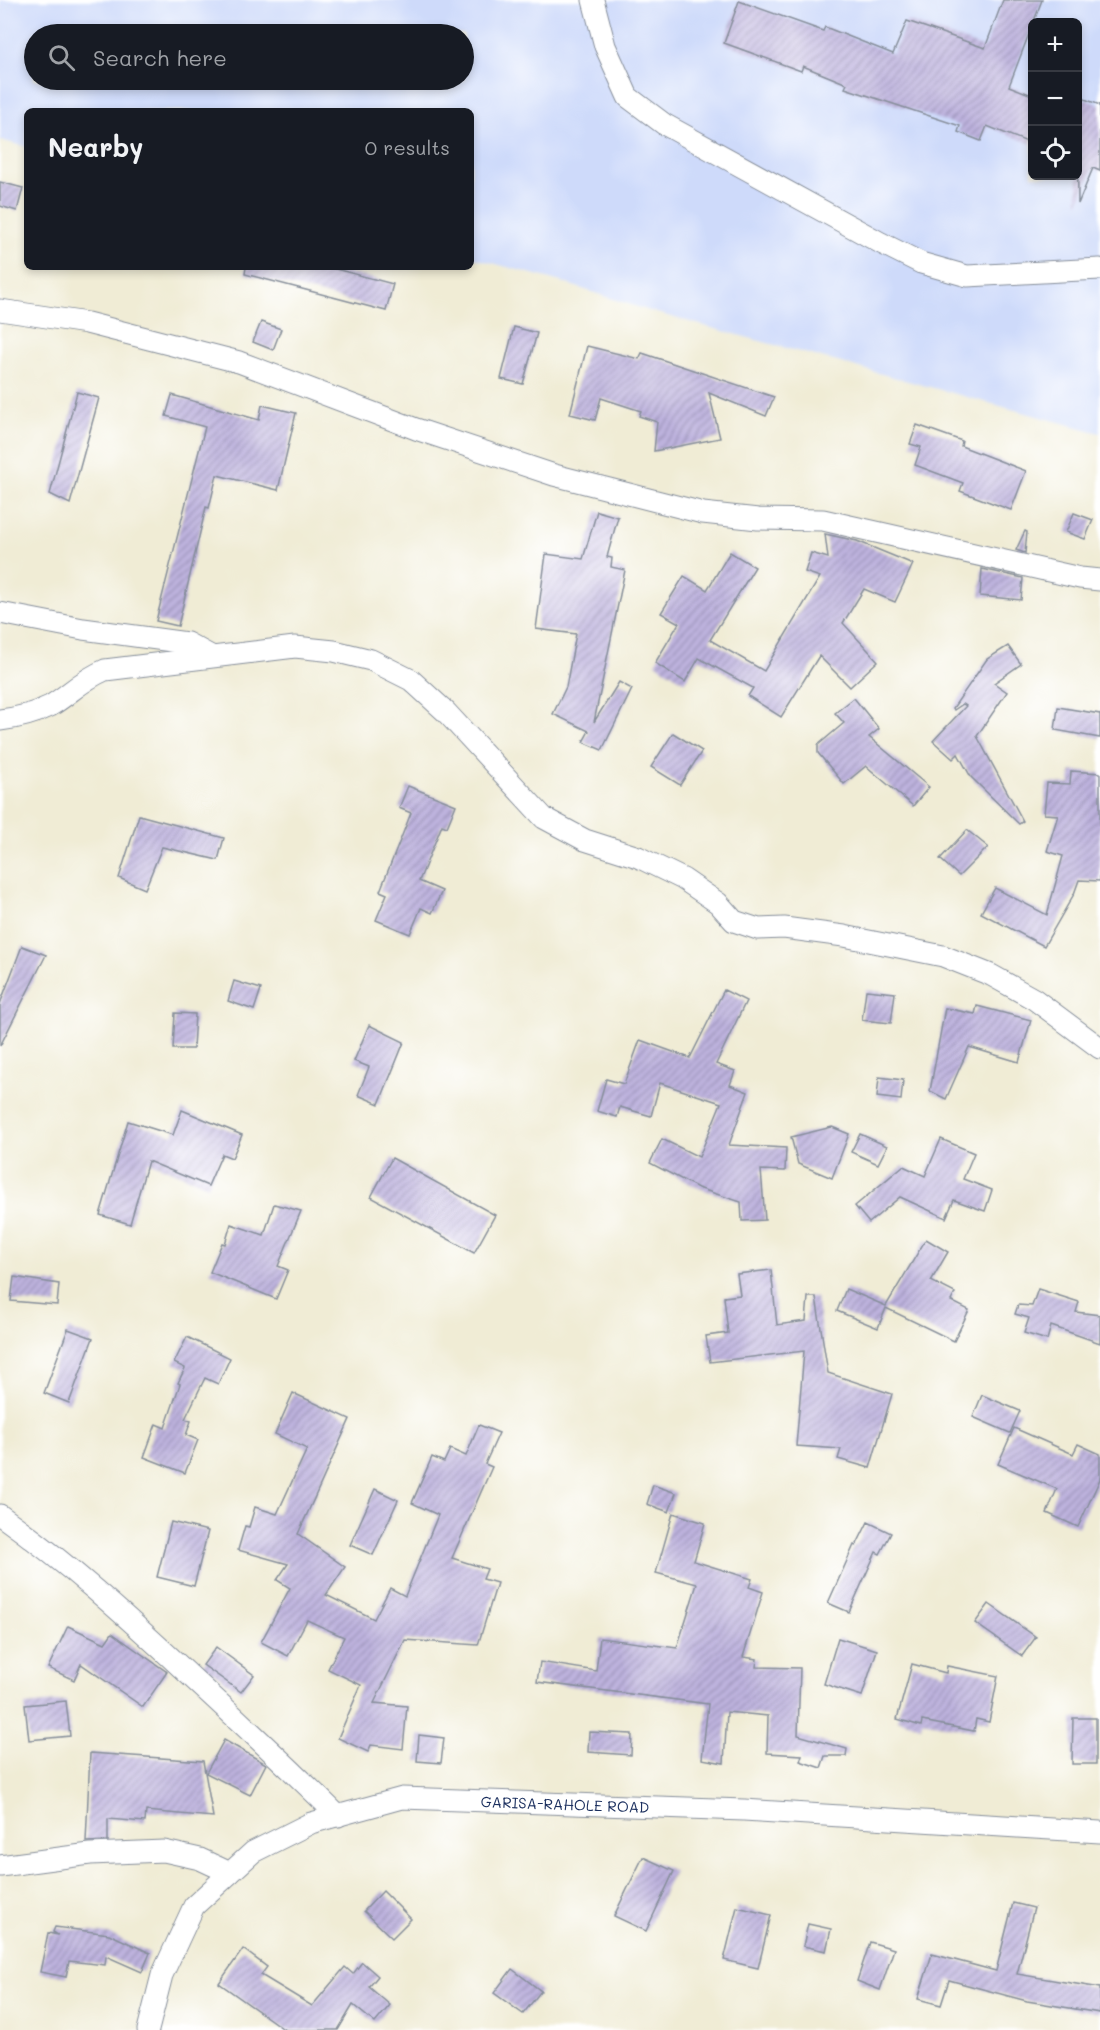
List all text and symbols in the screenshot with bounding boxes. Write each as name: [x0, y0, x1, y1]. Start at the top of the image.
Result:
map controls: [1028, 18, 1082, 180]
button: +: [1028, 18, 1082, 72]
search box: [24, 24, 474, 90]
icon: search: [45, 41, 78, 74]
text: Search here: [93, 43, 227, 72]
button: −: [1028, 72, 1082, 126]
button: locate: [1028, 126, 1082, 180]
text: Nearby: [48, 130, 143, 164]
text: 0 results: [365, 134, 450, 160]
street label: GARISA-RAHOLE ROAD: [480, 1791, 650, 1817]

